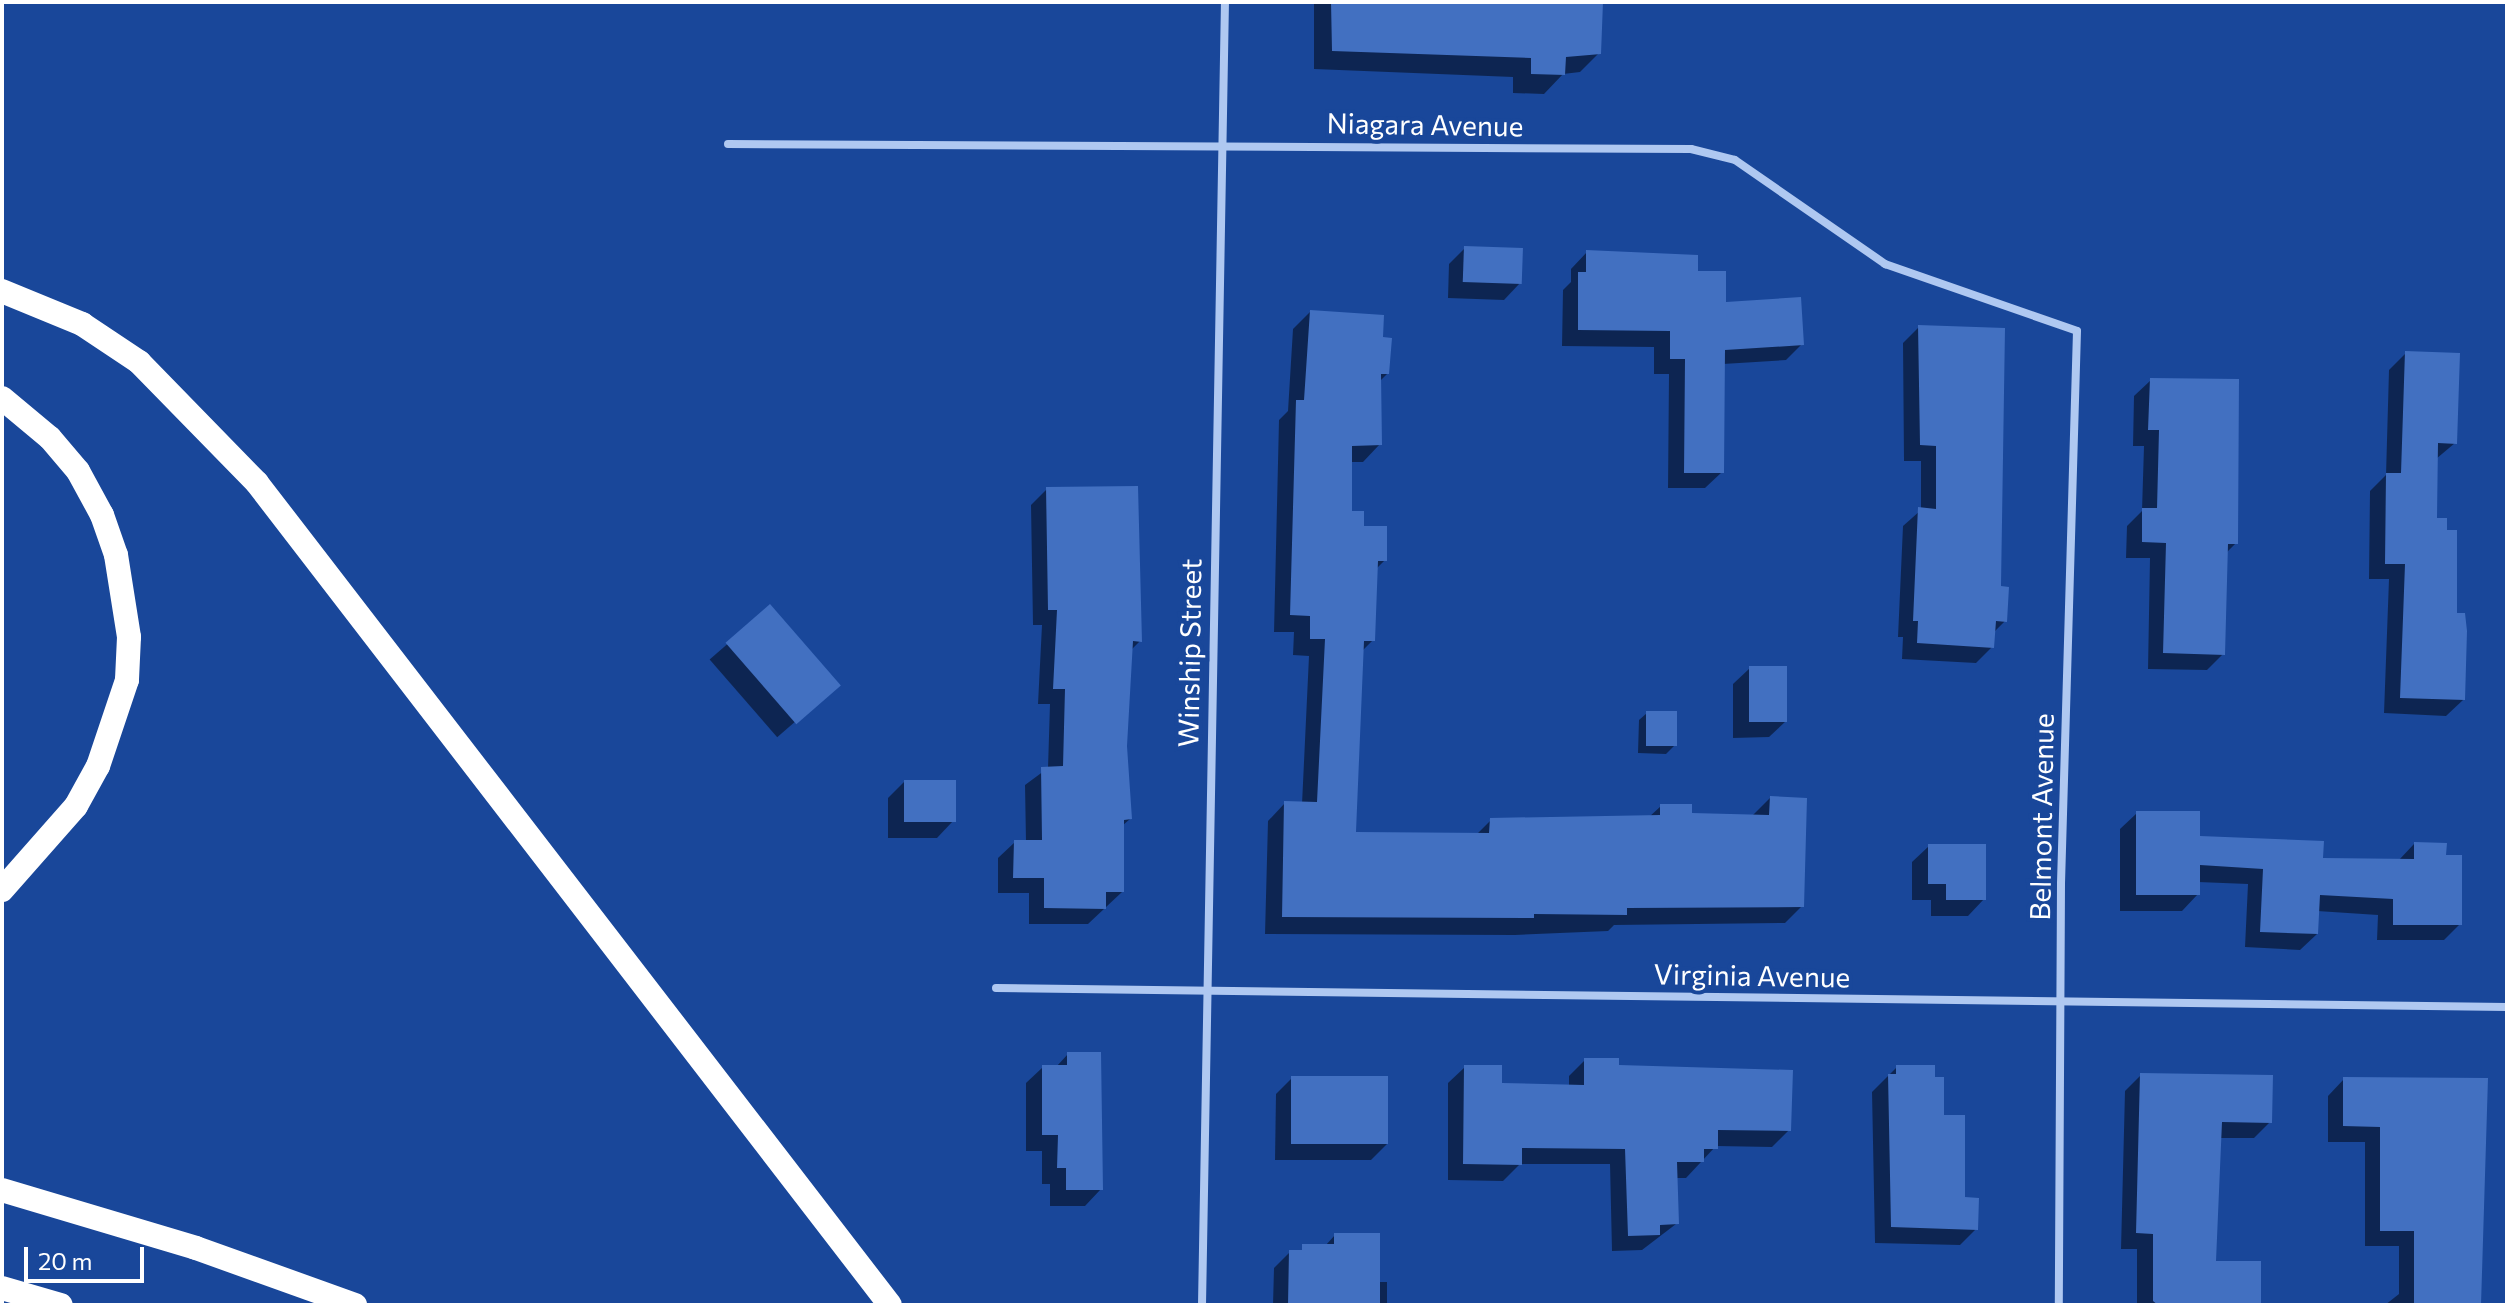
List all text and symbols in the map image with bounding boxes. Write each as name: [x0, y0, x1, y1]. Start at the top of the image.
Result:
street label: Niagara Avenue: [1326, 105, 1524, 143]
street label: Winship Street: [1171, 558, 1207, 748]
street label: Belmont Avenue: [2022, 713, 2060, 921]
street label: Virginia Avenue: [1653, 956, 1851, 994]
scale bar: [28, 1231, 148, 1281]
text: 20 m: [38, 1246, 92, 1275]

